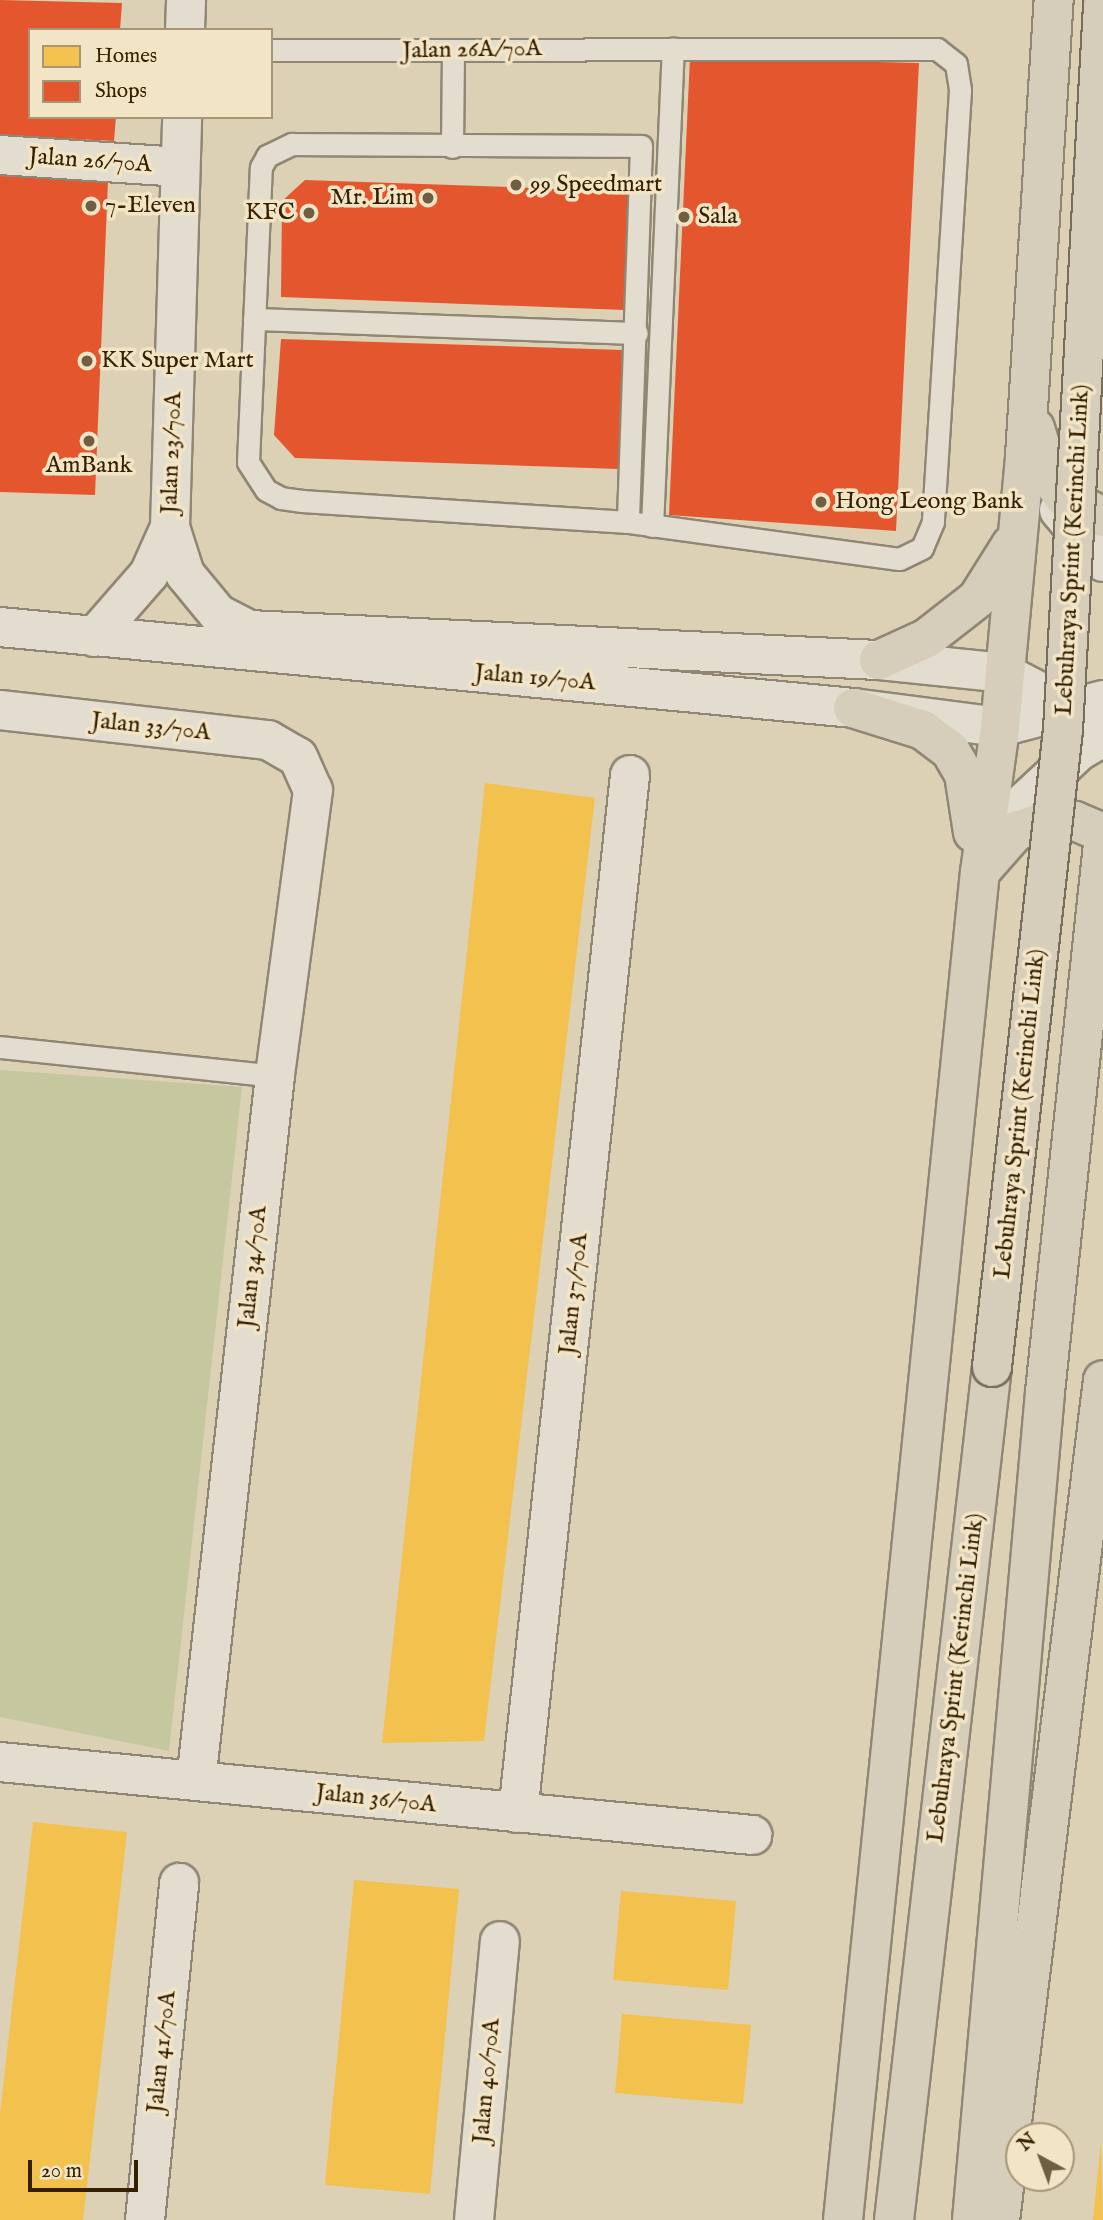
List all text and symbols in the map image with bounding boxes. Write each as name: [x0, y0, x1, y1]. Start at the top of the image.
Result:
legend: [28, 28, 273, 119]
street label: Jalan 26A/70A: [402, 34, 542, 66]
text: Homes: [95, 43, 157, 70]
text: Shops: [95, 78, 147, 105]
street label: Jalan 26/70A: [27, 142, 153, 180]
place label: 99 Speedmart: [530, 171, 662, 199]
marker: 99 Speedmart: [508, 177, 524, 193]
place label: Mr. Lim: [330, 184, 414, 212]
marker: Mr. Lim: [420, 190, 436, 206]
place label: 7-Eleven: [105, 192, 196, 220]
marker: 7-Eleven: [83, 198, 99, 214]
place label: KFC: [245, 199, 295, 227]
place label: Sala: [698, 203, 738, 231]
marker: KFC: [301, 205, 317, 221]
marker: Sala: [676, 209, 692, 225]
place label: KK Super Mart: [101, 347, 254, 375]
marker: KK Super Mart: [79, 353, 95, 369]
street label: Lebuhraya Sprint (Kerinchi Link): [1050, 384, 1096, 716]
street label: Jalan 23/70A: [155, 391, 189, 515]
marker: AmBank: [81, 433, 97, 449]
place label: AmBank: [46, 452, 132, 480]
place label: Hong Leong Bank: [835, 488, 1023, 516]
marker: Hong Leong Bank: [813, 494, 829, 510]
street label: Jalan 19/70A: [473, 658, 597, 698]
street label: Jalan 33/70A: [90, 706, 212, 748]
street label: Lebuhraya Sprint (Kerinchi Link): [988, 948, 1052, 1280]
street label: Jalan 34/70A: [232, 1205, 274, 1329]
street label: Jalan 37/70A: [553, 1232, 595, 1356]
street label: Lebuhraya Sprint (Kerinchi Link): [922, 1512, 990, 1844]
street label: Jalan 36/70A: [314, 1778, 438, 1820]
street label: Jalan 41/70A: [141, 1990, 183, 2114]
street label: Jalan 40/70A: [467, 2017, 507, 2145]
north arrow: [1005, 2122, 1075, 2192]
text: N: [1013, 2128, 1042, 2157]
scale bar: [32, 2146, 142, 2190]
text: 20 m: [41, 2158, 82, 2185]

